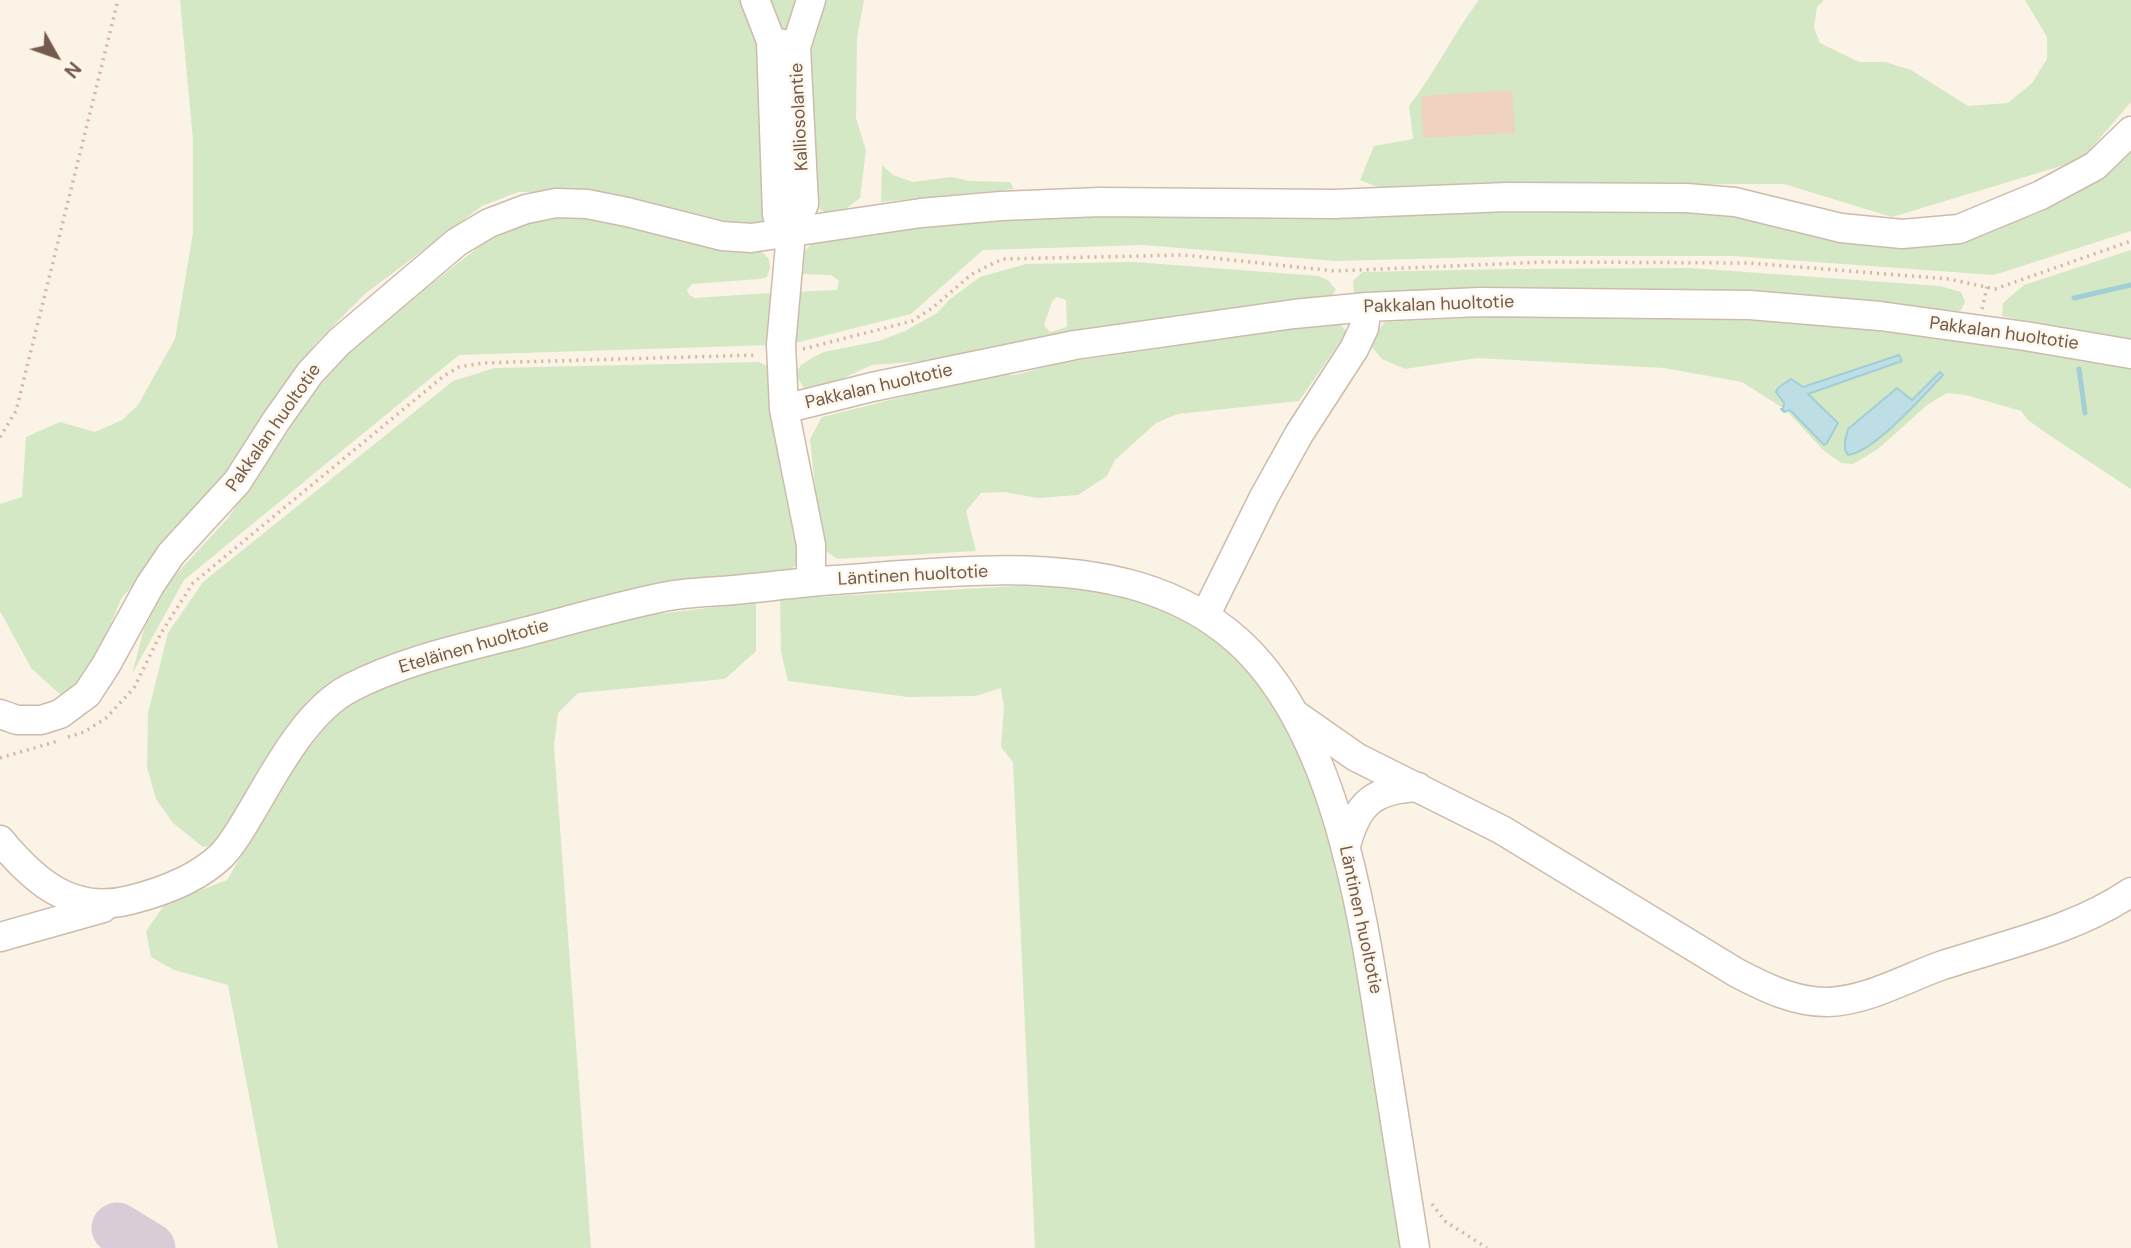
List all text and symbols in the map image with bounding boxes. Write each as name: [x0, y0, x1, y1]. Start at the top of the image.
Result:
north arrow: [21, 21, 91, 91]
text: N: [58, 56, 87, 83]
street label: Kalliosolantie: [786, 62, 814, 172]
street label: Pakkalan huoltotie: [1363, 292, 1515, 318]
street label: Pakkalan huoltotie: [1928, 313, 2080, 355]
street label: Pakkalan huoltotie: [222, 360, 326, 496]
street label: Pakkalan huoltotie: [803, 360, 955, 414]
street label: Läntinen huoltotie: [837, 561, 989, 591]
street label: Eteläinen huoltotie: [396, 615, 552, 679]
street label: Läntinen huoltotie: [1334, 844, 1386, 996]

